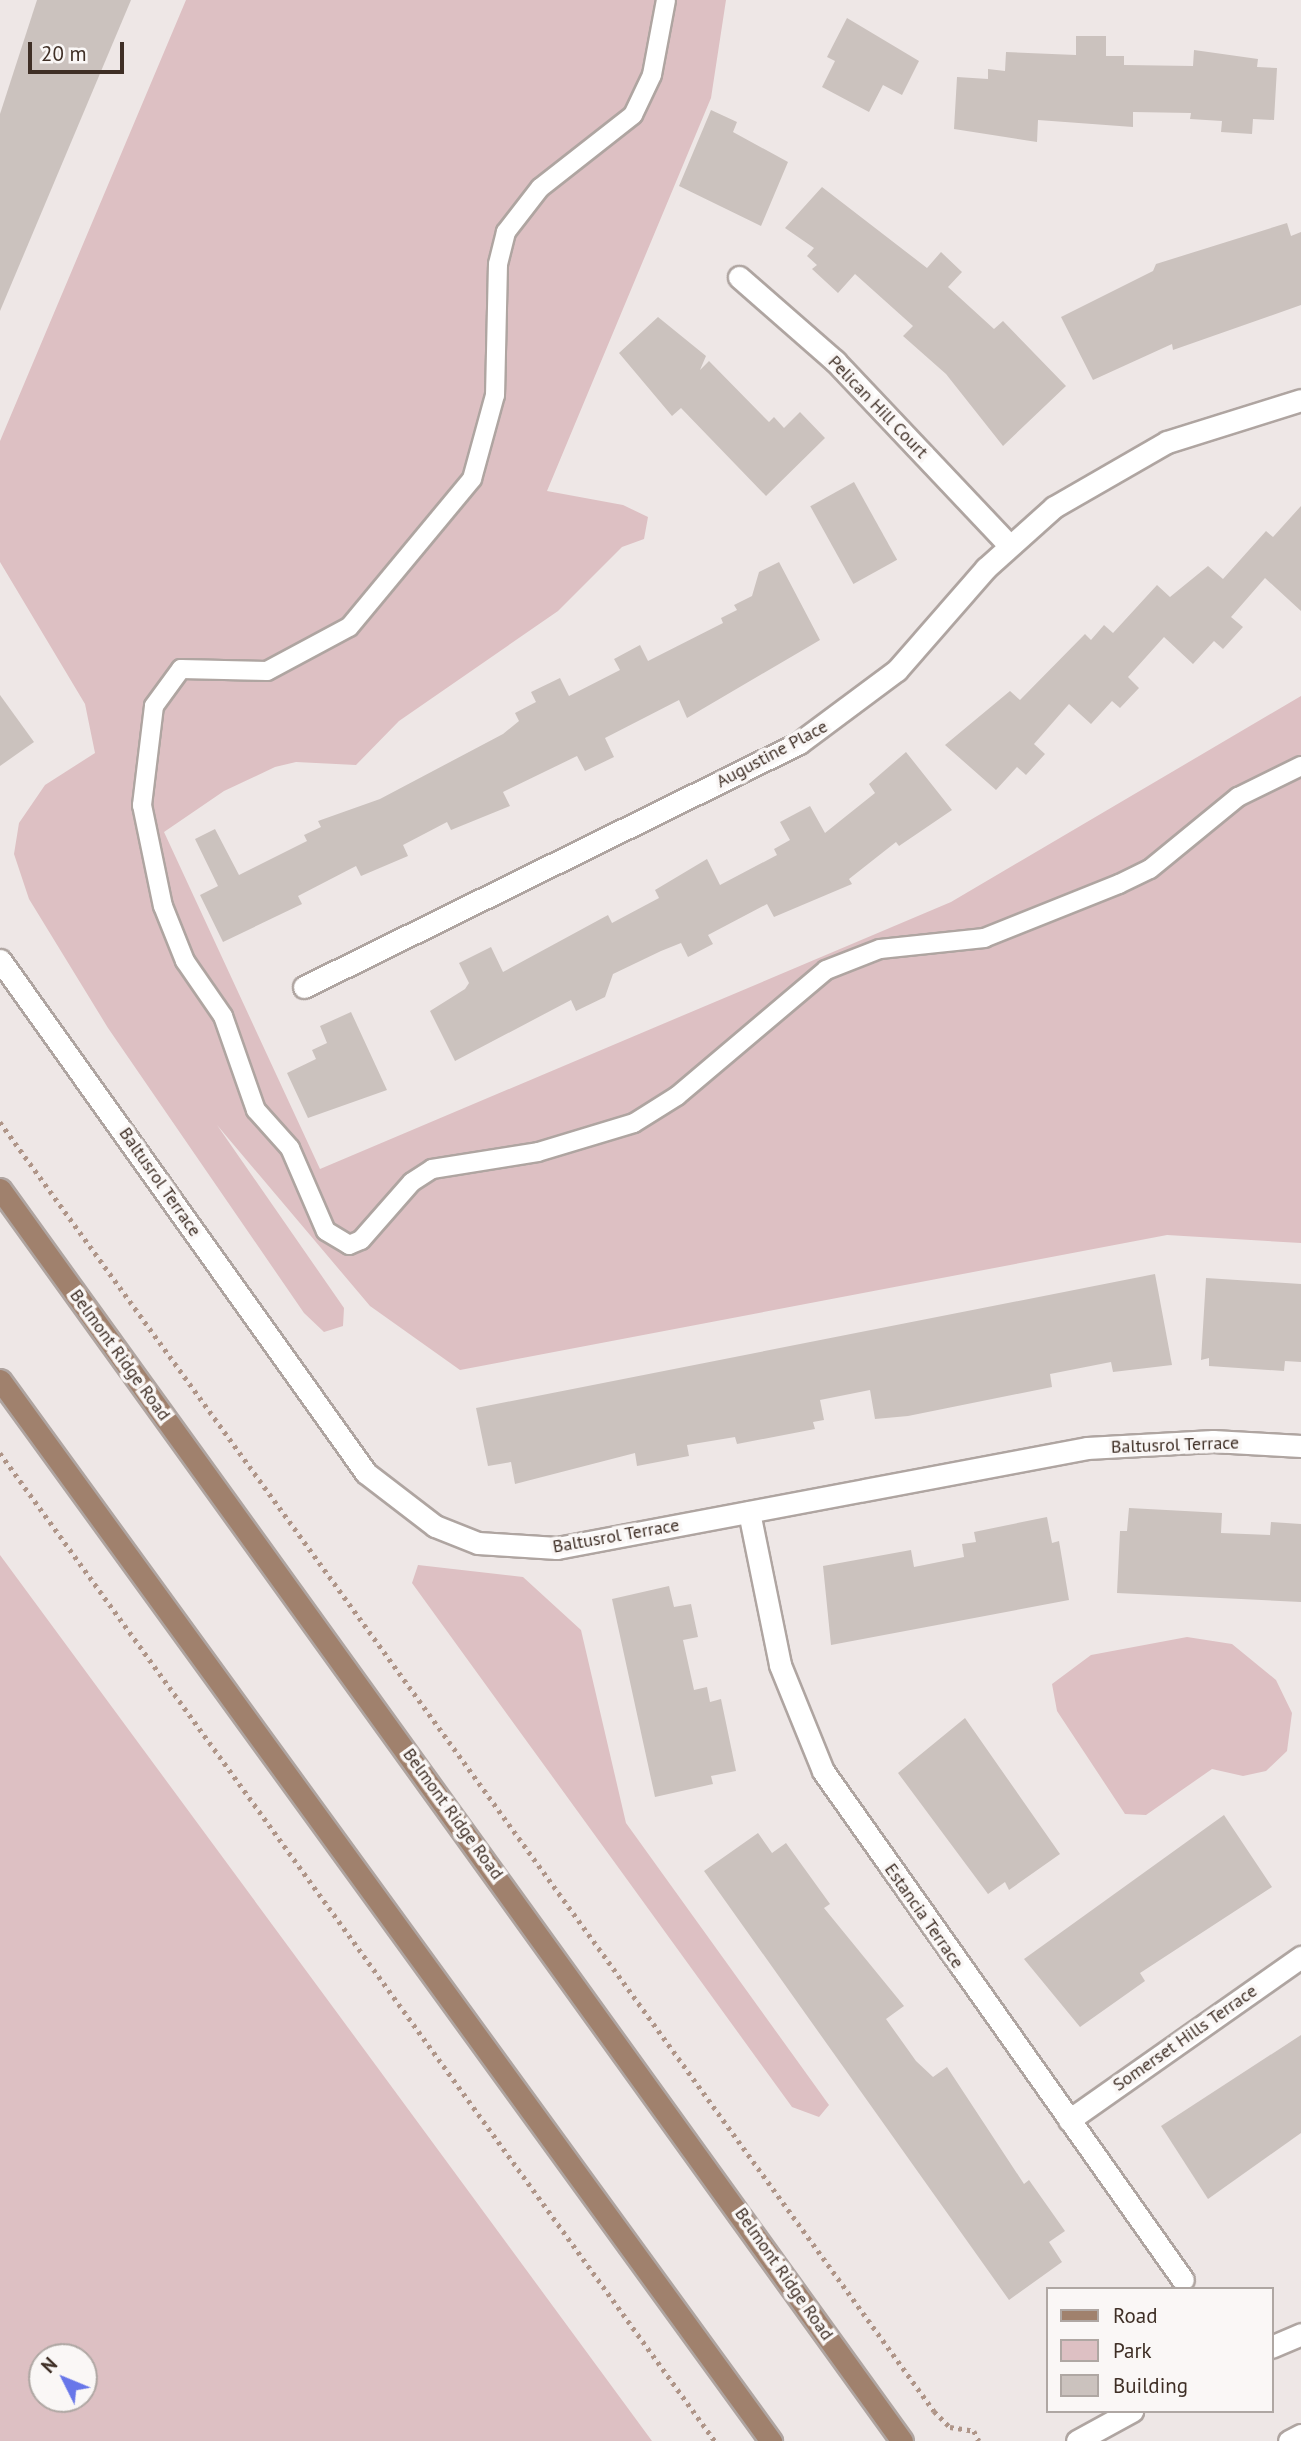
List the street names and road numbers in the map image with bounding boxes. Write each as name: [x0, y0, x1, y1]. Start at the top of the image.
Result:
street label: Pelican Hill Court: [824, 351, 932, 463]
street label: Augustine Place: [713, 716, 831, 792]
street label: Baltusrol Terrace: [114, 1123, 206, 1241]
street label: Belmont Ridge Road: [65, 1285, 175, 1425]
street label: Baltusrol Terrace: [1110, 1432, 1240, 1458]
street label: Baltusrol Terrace: [551, 1514, 681, 1558]
street label: Belmont Ridge Road: [398, 1744, 508, 1884]
street label: Estancia Terrace: [880, 1859, 968, 1973]
street label: Somerset Hills Terrace: [1109, 1980, 1261, 2096]
street label: Belmont Ridge Road: [730, 2204, 838, 2344]

